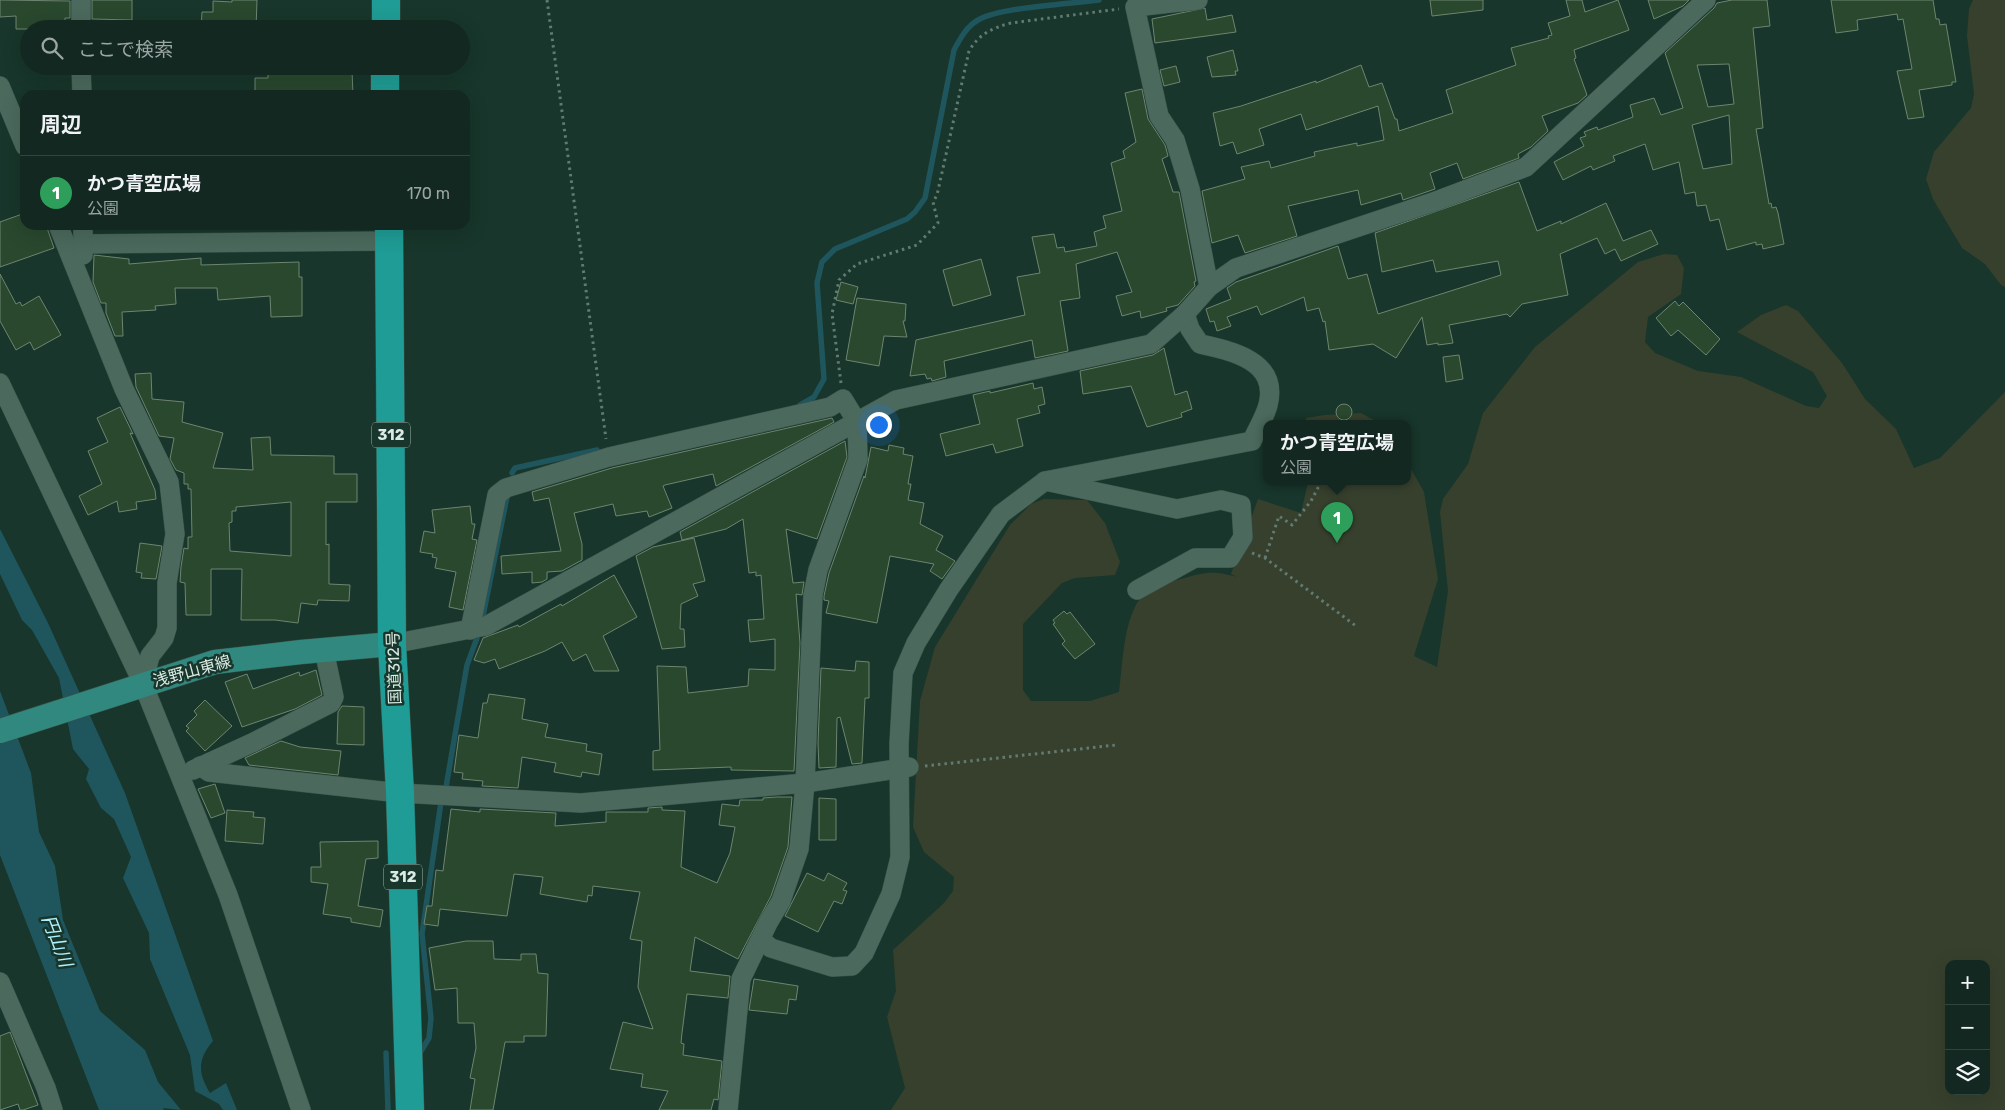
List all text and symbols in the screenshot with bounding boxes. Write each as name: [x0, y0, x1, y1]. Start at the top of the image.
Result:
search box: [20, 20, 470, 75]
icon: search: [38, 34, 66, 62]
text: ここで検索: [78, 38, 173, 61]
text: 周辺: [40, 112, 82, 137]
text: かつ青空広場: [87, 172, 201, 195]
text: 1: [52, 184, 60, 203]
text: 170 m: [407, 184, 450, 203]
text: 公園: [87, 199, 119, 218]
your location: [866, 412, 892, 438]
popup: [1263, 420, 1411, 485]
road number: 312: [372, 422, 410, 448]
text: かつ青空広場: [1280, 431, 1394, 454]
text: 公園: [1280, 458, 1312, 477]
pin: 1: [1321, 502, 1353, 543]
street label: 国道312号: [383, 631, 405, 705]
street label: 浅野山東線: [151, 651, 233, 691]
road number: 312: [384, 864, 422, 890]
water label: 円山川: [37, 912, 78, 972]
map controls: [1945, 960, 1990, 1095]
button: +: [1945, 960, 1990, 1005]
button: −: [1945, 1005, 1990, 1050]
button: layers: [1945, 1050, 1990, 1095]

